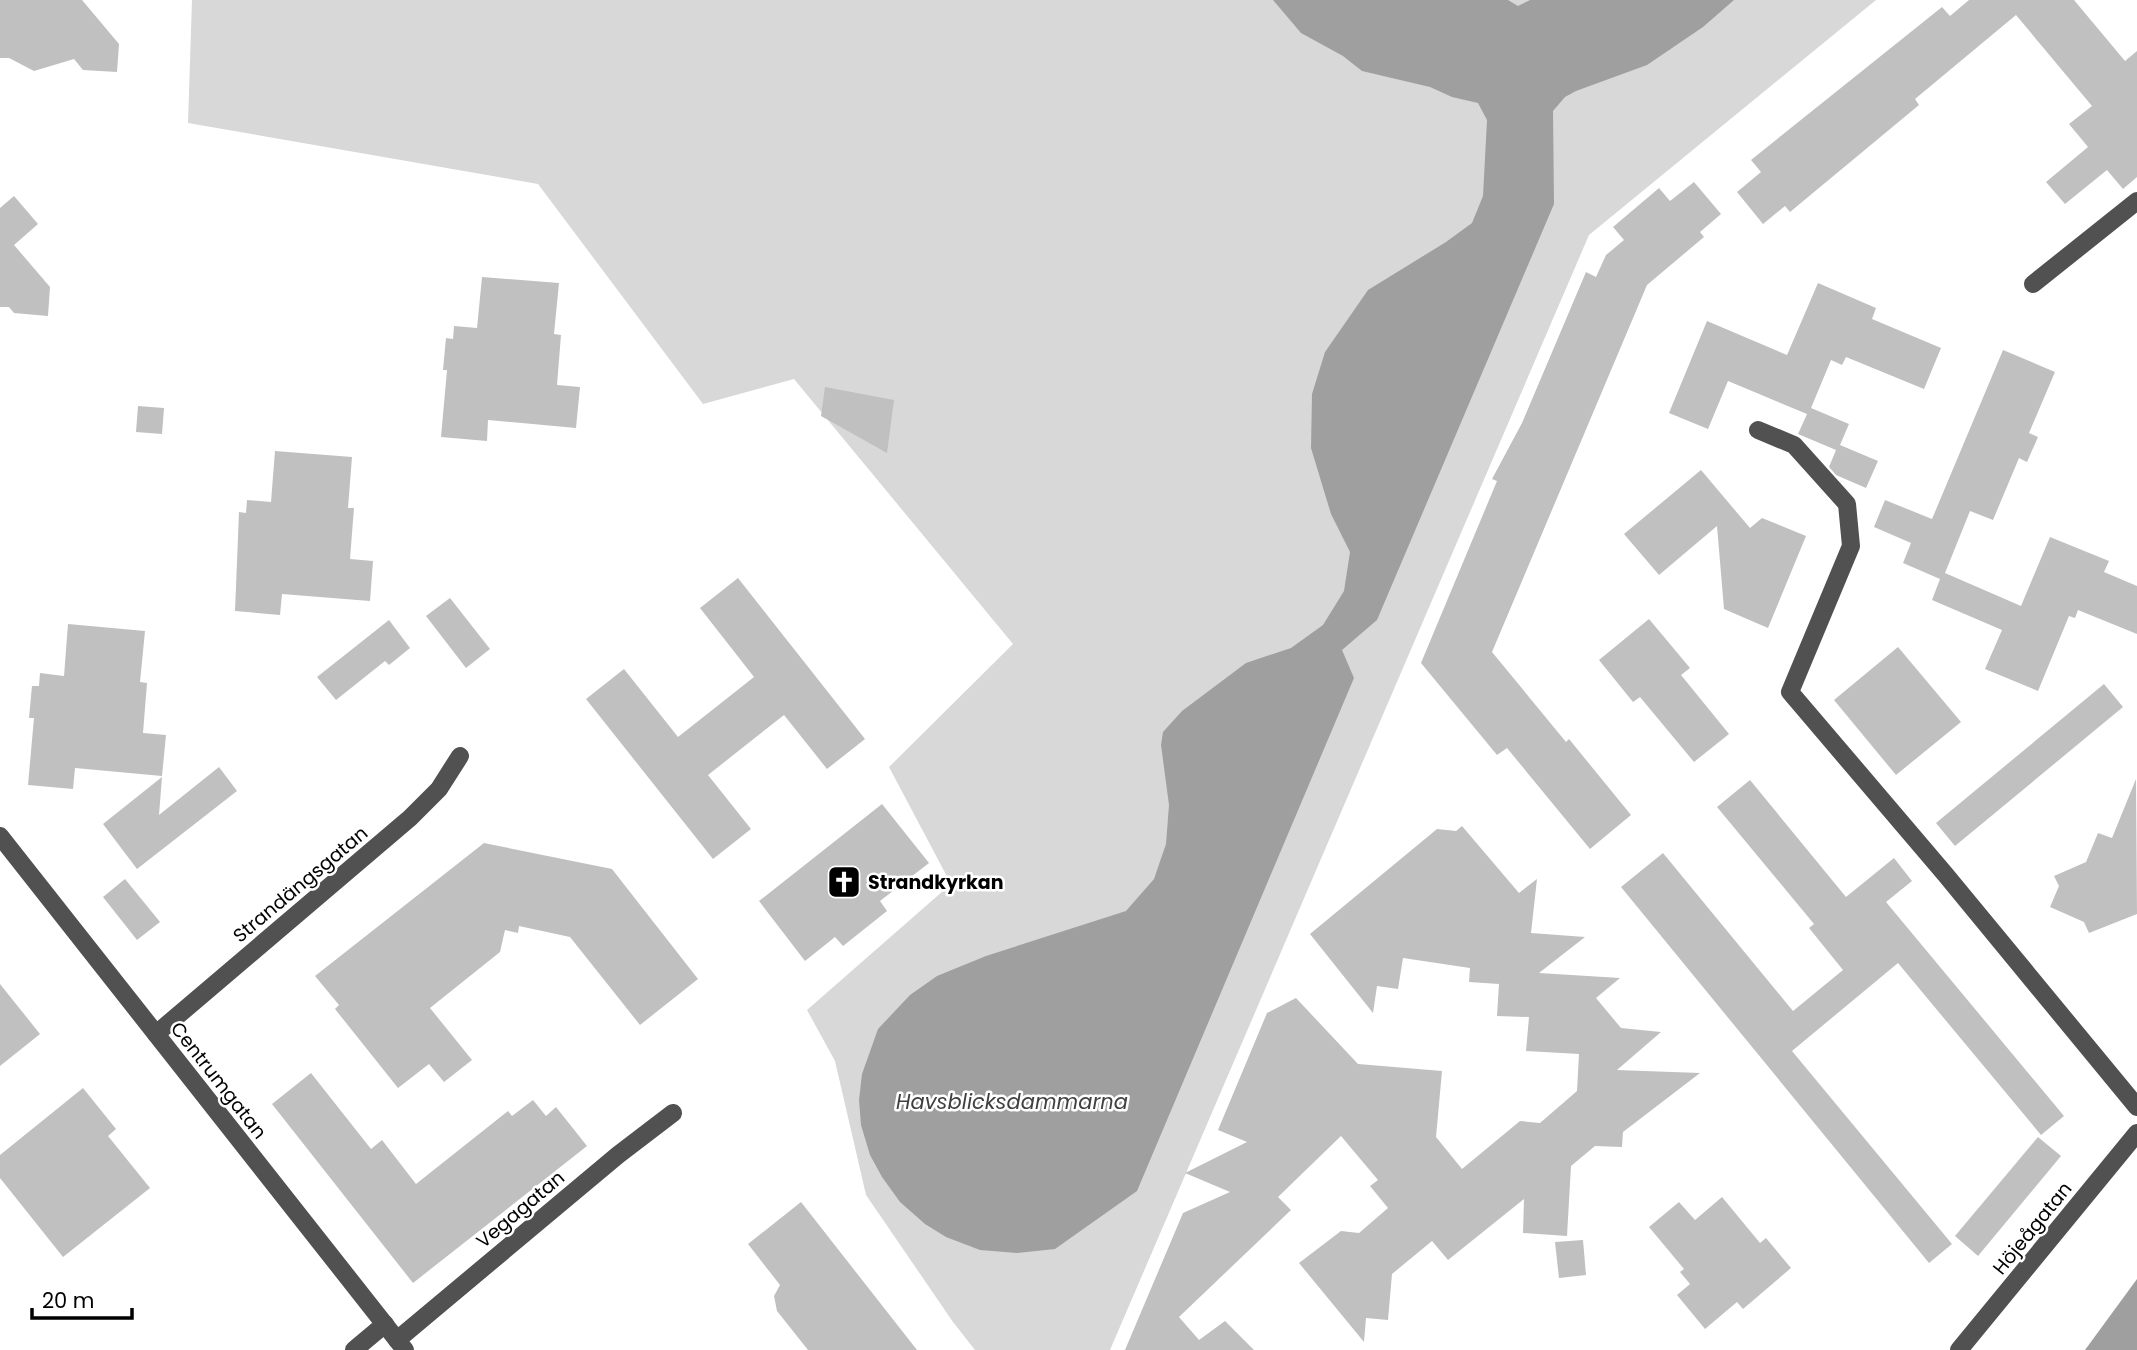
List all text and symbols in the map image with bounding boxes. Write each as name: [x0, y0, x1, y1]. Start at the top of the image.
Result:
street label: Strandängsgatan: [227, 820, 373, 949]
church icon: Strandkyrkan: [825, 863, 863, 901]
place label: Strandkyrkan: [868, 869, 1003, 896]
street label: Centrumgatan: [164, 1016, 273, 1145]
water label: Havsblicksdammarna: [896, 1087, 1128, 1116]
street label: Vegagatan: [470, 1164, 570, 1254]
street label: Höjeågatan: [1987, 1176, 2078, 1280]
scale bar: [32, 1276, 131, 1320]
text: 20 m: [42, 1286, 95, 1315]

